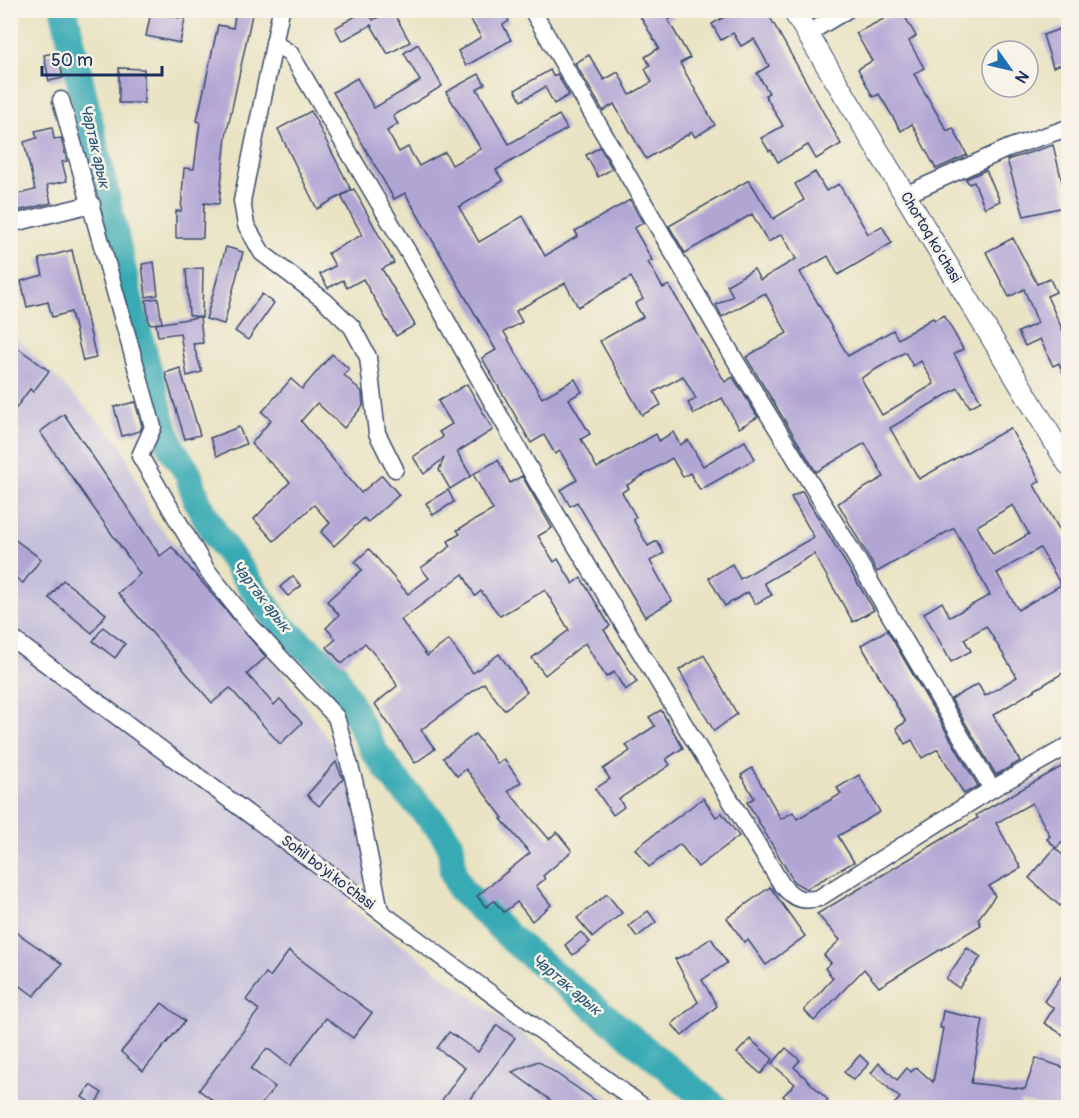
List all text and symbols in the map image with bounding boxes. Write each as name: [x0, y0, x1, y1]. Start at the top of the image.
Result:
scale bar: [42, 39, 162, 77]
north arrow: [980, 39, 1040, 99]
text: 50 m: [51, 49, 93, 72]
text: N: [1010, 67, 1033, 87]
water label: Чартак арык: [76, 102, 115, 192]
street label: Chortoq ko'chasi: [896, 188, 965, 286]
water label: Чартак арык: [227, 557, 296, 638]
street label: Sohil bo'yi ko'chasi: [277, 831, 379, 914]
water label: Чартак арык: [527, 950, 607, 1021]

